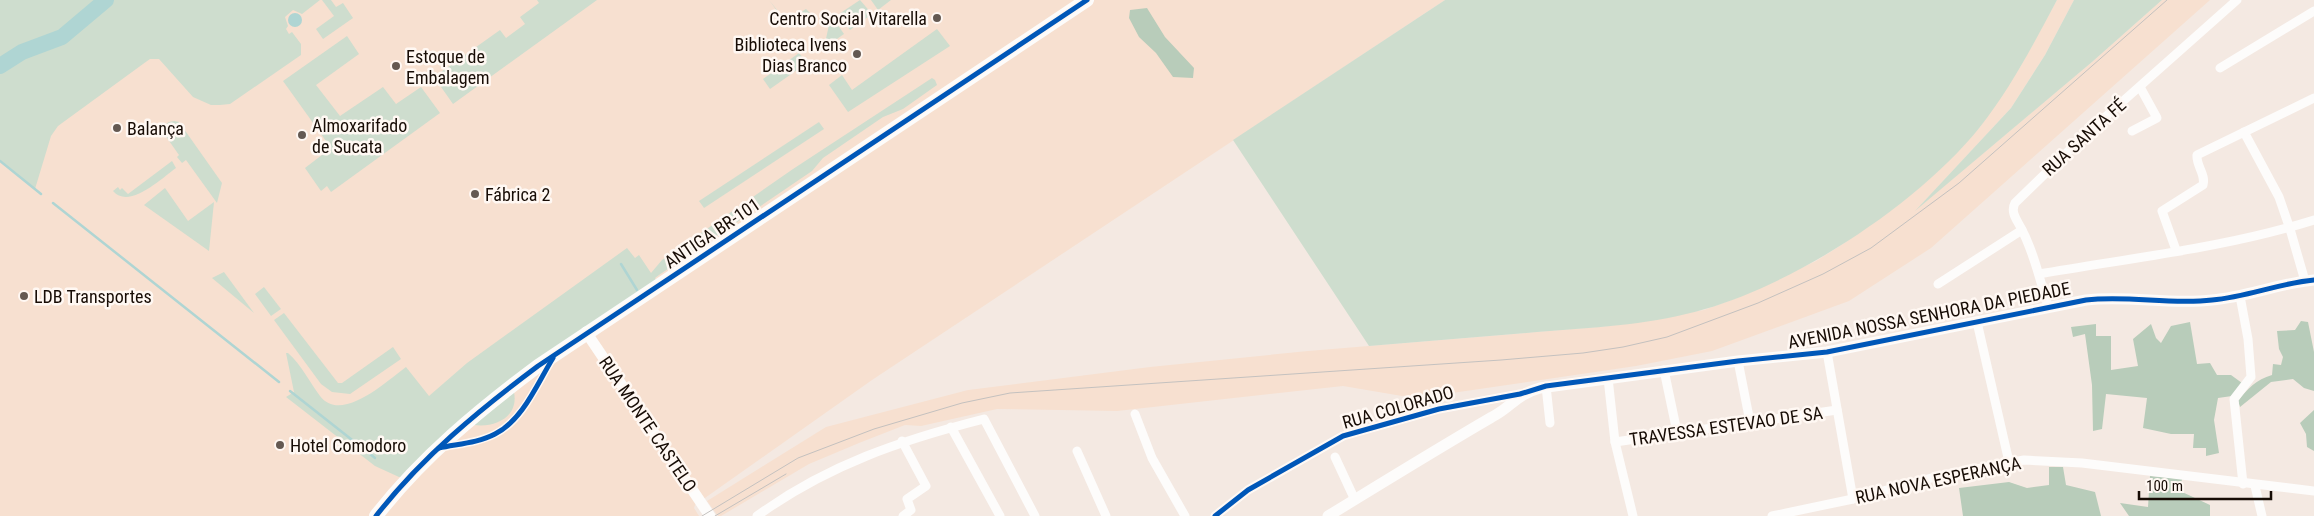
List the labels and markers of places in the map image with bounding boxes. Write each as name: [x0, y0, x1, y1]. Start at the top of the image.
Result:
place label: Centro Social Vitarella: [769, 8, 927, 29]
marker: Centro Social Vitarella: [931, 12, 943, 24]
place label: Biblioteca Ivens Dias Branco: [735, 34, 847, 76]
place label: Estoque de Embalagem: [406, 46, 490, 88]
marker: Biblioteca Ivens Dias Branco: [851, 48, 863, 60]
marker: Estoque de Embalagem: [390, 60, 402, 72]
place label: Almoxarifado de Sucata: [312, 115, 407, 157]
place label: Balança: [127, 118, 184, 139]
marker: Balança: [111, 122, 123, 134]
marker: Almoxarifado de Sucata: [296, 129, 308, 141]
place label: Fábrica 2: [485, 184, 551, 205]
marker: Fábrica 2: [469, 188, 481, 200]
place label: LDB Transportes: [34, 286, 152, 307]
marker: LDB Transportes: [18, 290, 30, 302]
place label: Hotel Comodoro: [290, 435, 406, 456]
marker: Hotel Comodoro: [274, 439, 286, 451]

